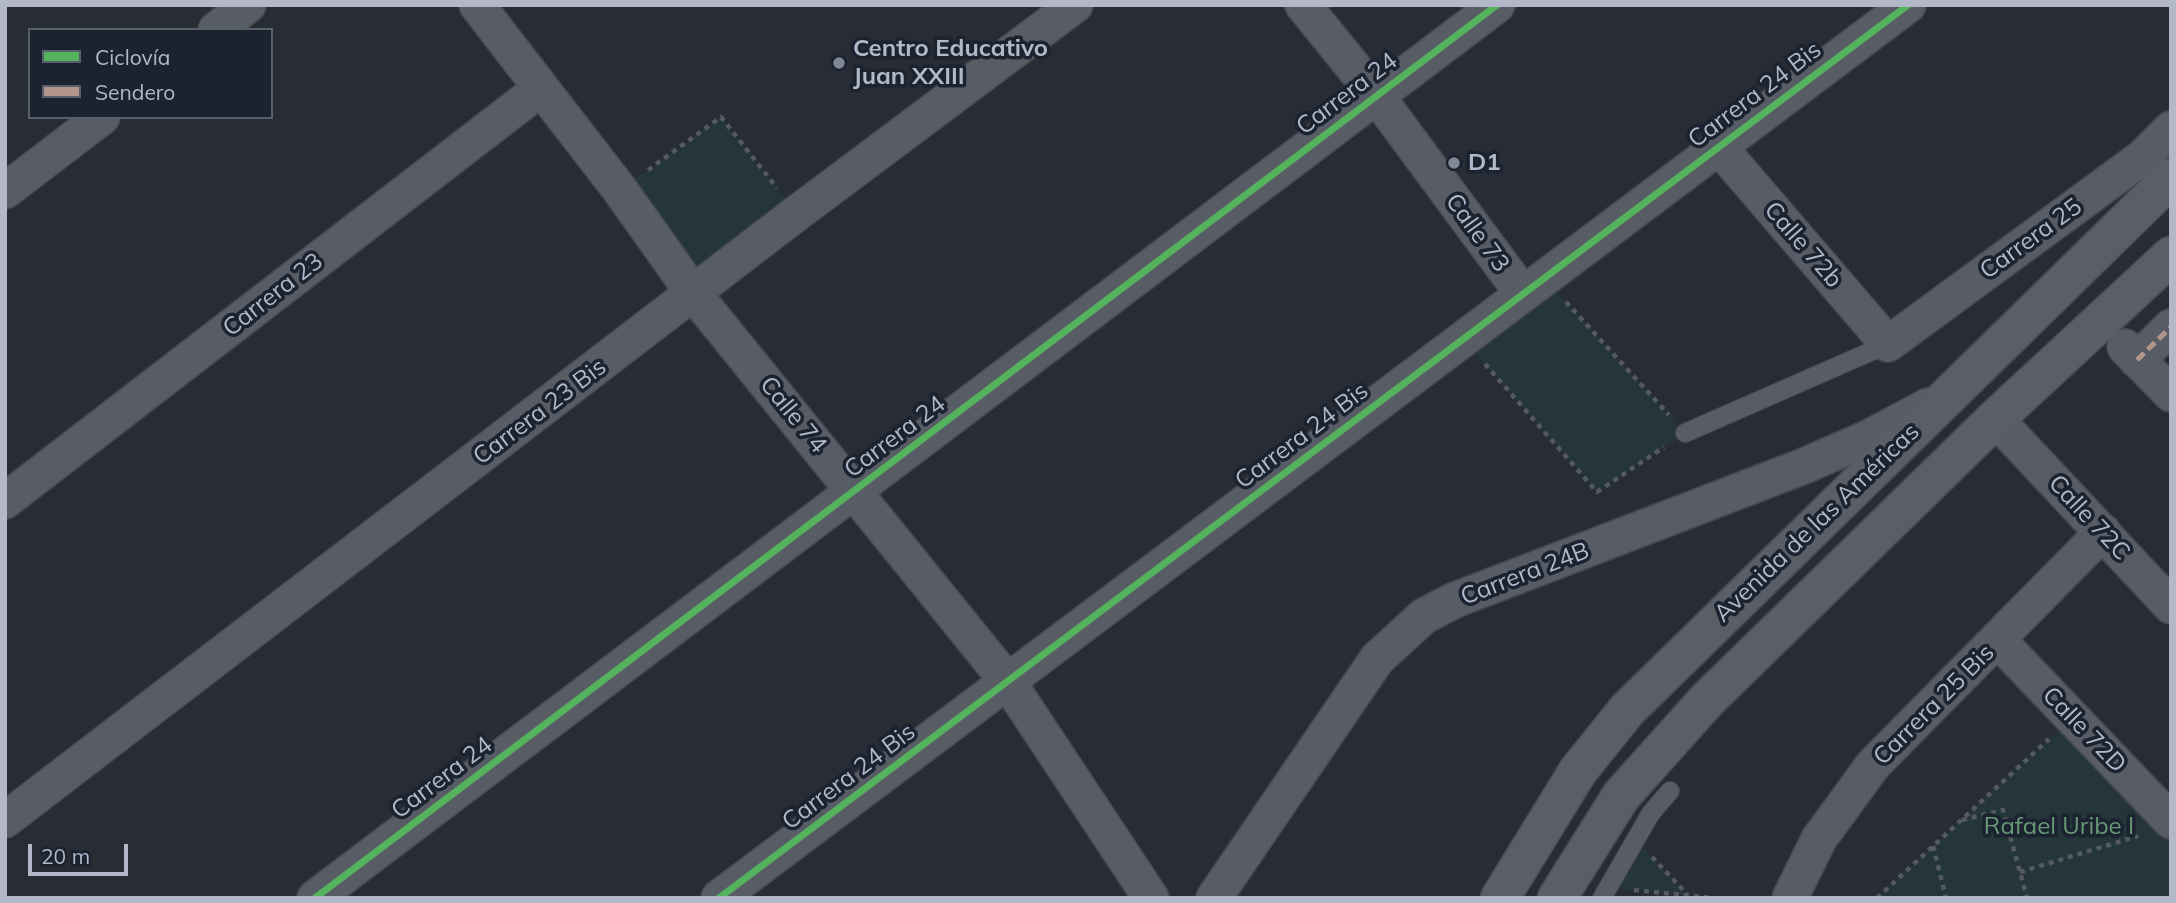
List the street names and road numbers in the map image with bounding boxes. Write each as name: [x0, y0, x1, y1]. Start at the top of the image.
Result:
street label: Carrera 24 Bis: [1683, 36, 1827, 154]
street label: Carrera 24: [1291, 47, 1403, 141]
street label: Calle 73: [1439, 188, 1515, 278]
street label: Carrera 25: [1974, 192, 2088, 286]
street label: Calle 72b: [1758, 196, 1848, 294]
street label: Carrera 23: [217, 247, 329, 343]
street label: Carrera 23 Bis: [468, 353, 612, 471]
street label: Calle 74: [754, 371, 832, 459]
street label: Carrera 24 Bis: [1230, 377, 1374, 495]
street label: Carrera 24: [839, 390, 951, 484]
street label: Avenida de las Américas: [1709, 418, 1925, 628]
street label: Calle 72C: [2042, 469, 2136, 567]
street label: Carrera 24B: [1457, 536, 1593, 612]
street label: Carrera 25 Bis: [1868, 639, 2000, 771]
street label: Calle 72D: [2036, 681, 2132, 779]
street label: Carrera 24 Bis: [777, 718, 921, 836]
street label: Carrera 24: [386, 731, 498, 825]

